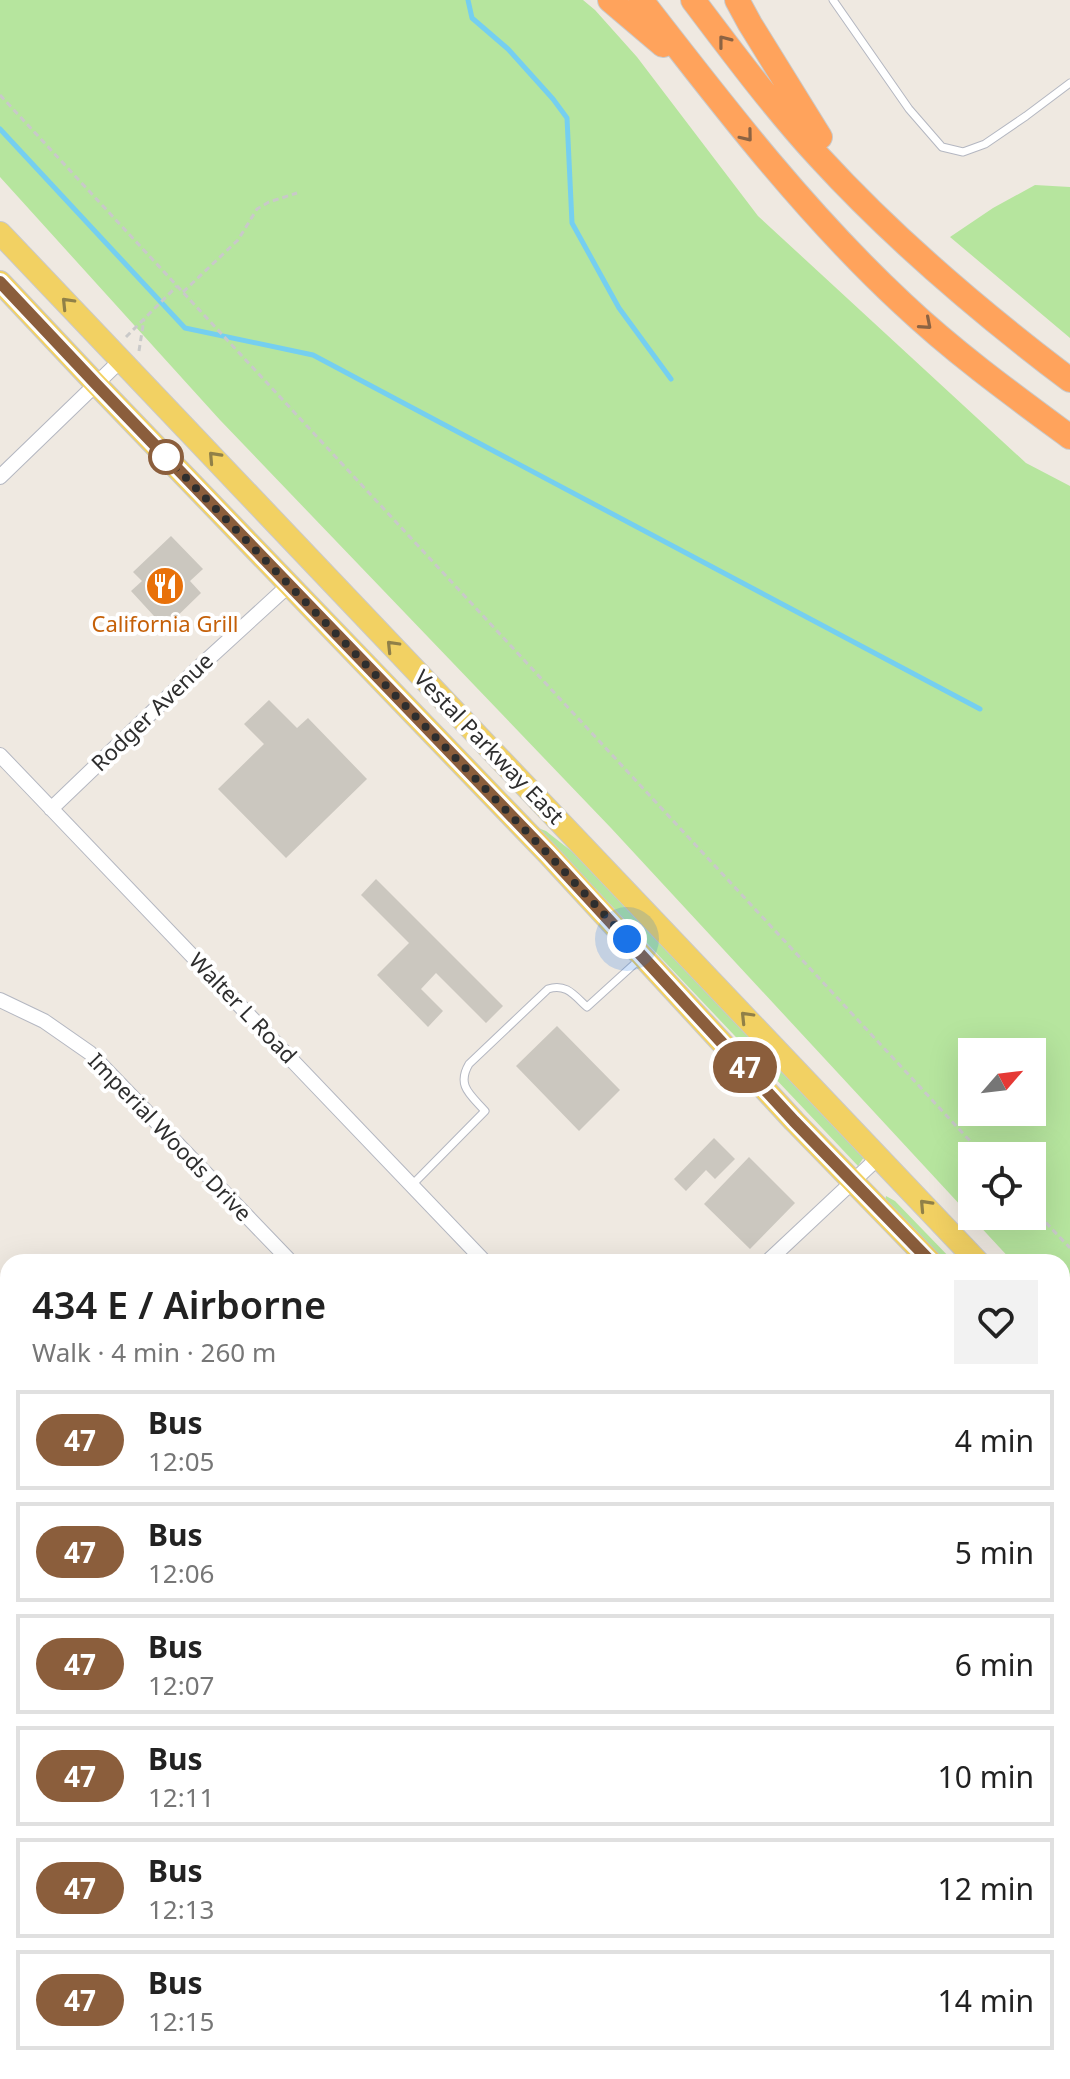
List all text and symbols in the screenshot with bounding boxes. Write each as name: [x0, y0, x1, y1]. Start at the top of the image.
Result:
one-way arrow: [719, 36, 734, 50]
one-way arrow: [737, 127, 751, 142]
one-way arrow: [62, 298, 77, 312]
one-way arrow: [916, 314, 931, 329]
unlabelled marker: [149, 440, 183, 474]
one-way arrow: [209, 452, 223, 467]
restaurant icon: California Grill: [144, 565, 186, 607]
place label: California Grill: [91, 608, 239, 638]
one-way arrow: [387, 641, 402, 655]
street label: Rodger Avenue: [84, 645, 219, 777]
street label: Vestal Parkway East: [408, 663, 571, 830]
your location: [607, 919, 647, 959]
street label: Walter L Road: [183, 945, 304, 1069]
one-way arrow: [740, 1012, 755, 1026]
north arrow: [958, 1038, 1046, 1126]
map controls: [958, 1038, 1046, 1230]
line badge: 47: [709, 1041, 781, 1093]
street label: Imperial Woods Drive: [82, 1046, 259, 1227]
text: 47: [729, 1048, 761, 1086]
button: locate: [958, 1142, 1046, 1230]
one-way arrow: [919, 1200, 934, 1214]
text: 434 E / Airborne: [32, 1278, 326, 1330]
button: heart: [954, 1280, 1038, 1364]
text: Walk · 4 min · 260 m: [32, 1334, 276, 1370]
text: Bus: [148, 1402, 203, 1443]
text: 4 min: [955, 1420, 1034, 1461]
text: 47: [64, 1421, 96, 1459]
text: 12:05: [148, 1443, 214, 1479]
text: Bus: [148, 1514, 203, 1555]
text: 5 min: [955, 1532, 1034, 1573]
text: 47: [64, 1533, 96, 1571]
text: 12:06: [148, 1555, 214, 1591]
text: Bus: [148, 1626, 203, 1667]
text: 6 min: [955, 1644, 1034, 1685]
text: 47: [64, 1645, 96, 1683]
text: 12:07: [148, 1667, 214, 1703]
text: Bus: [148, 1738, 203, 1779]
text: 10 min: [938, 1756, 1034, 1797]
text: 47: [64, 1757, 96, 1795]
text: 12:11: [148, 1779, 214, 1815]
text: Bus: [148, 1850, 203, 1891]
text: 12 min: [938, 1868, 1034, 1909]
text: 47: [64, 1869, 96, 1907]
text: 12:13: [148, 1891, 214, 1927]
text: Bus: [148, 1962, 203, 2003]
text: 14 min: [938, 1980, 1034, 2021]
text: 47: [64, 1981, 96, 2019]
text: 12:15: [148, 2003, 214, 2039]

